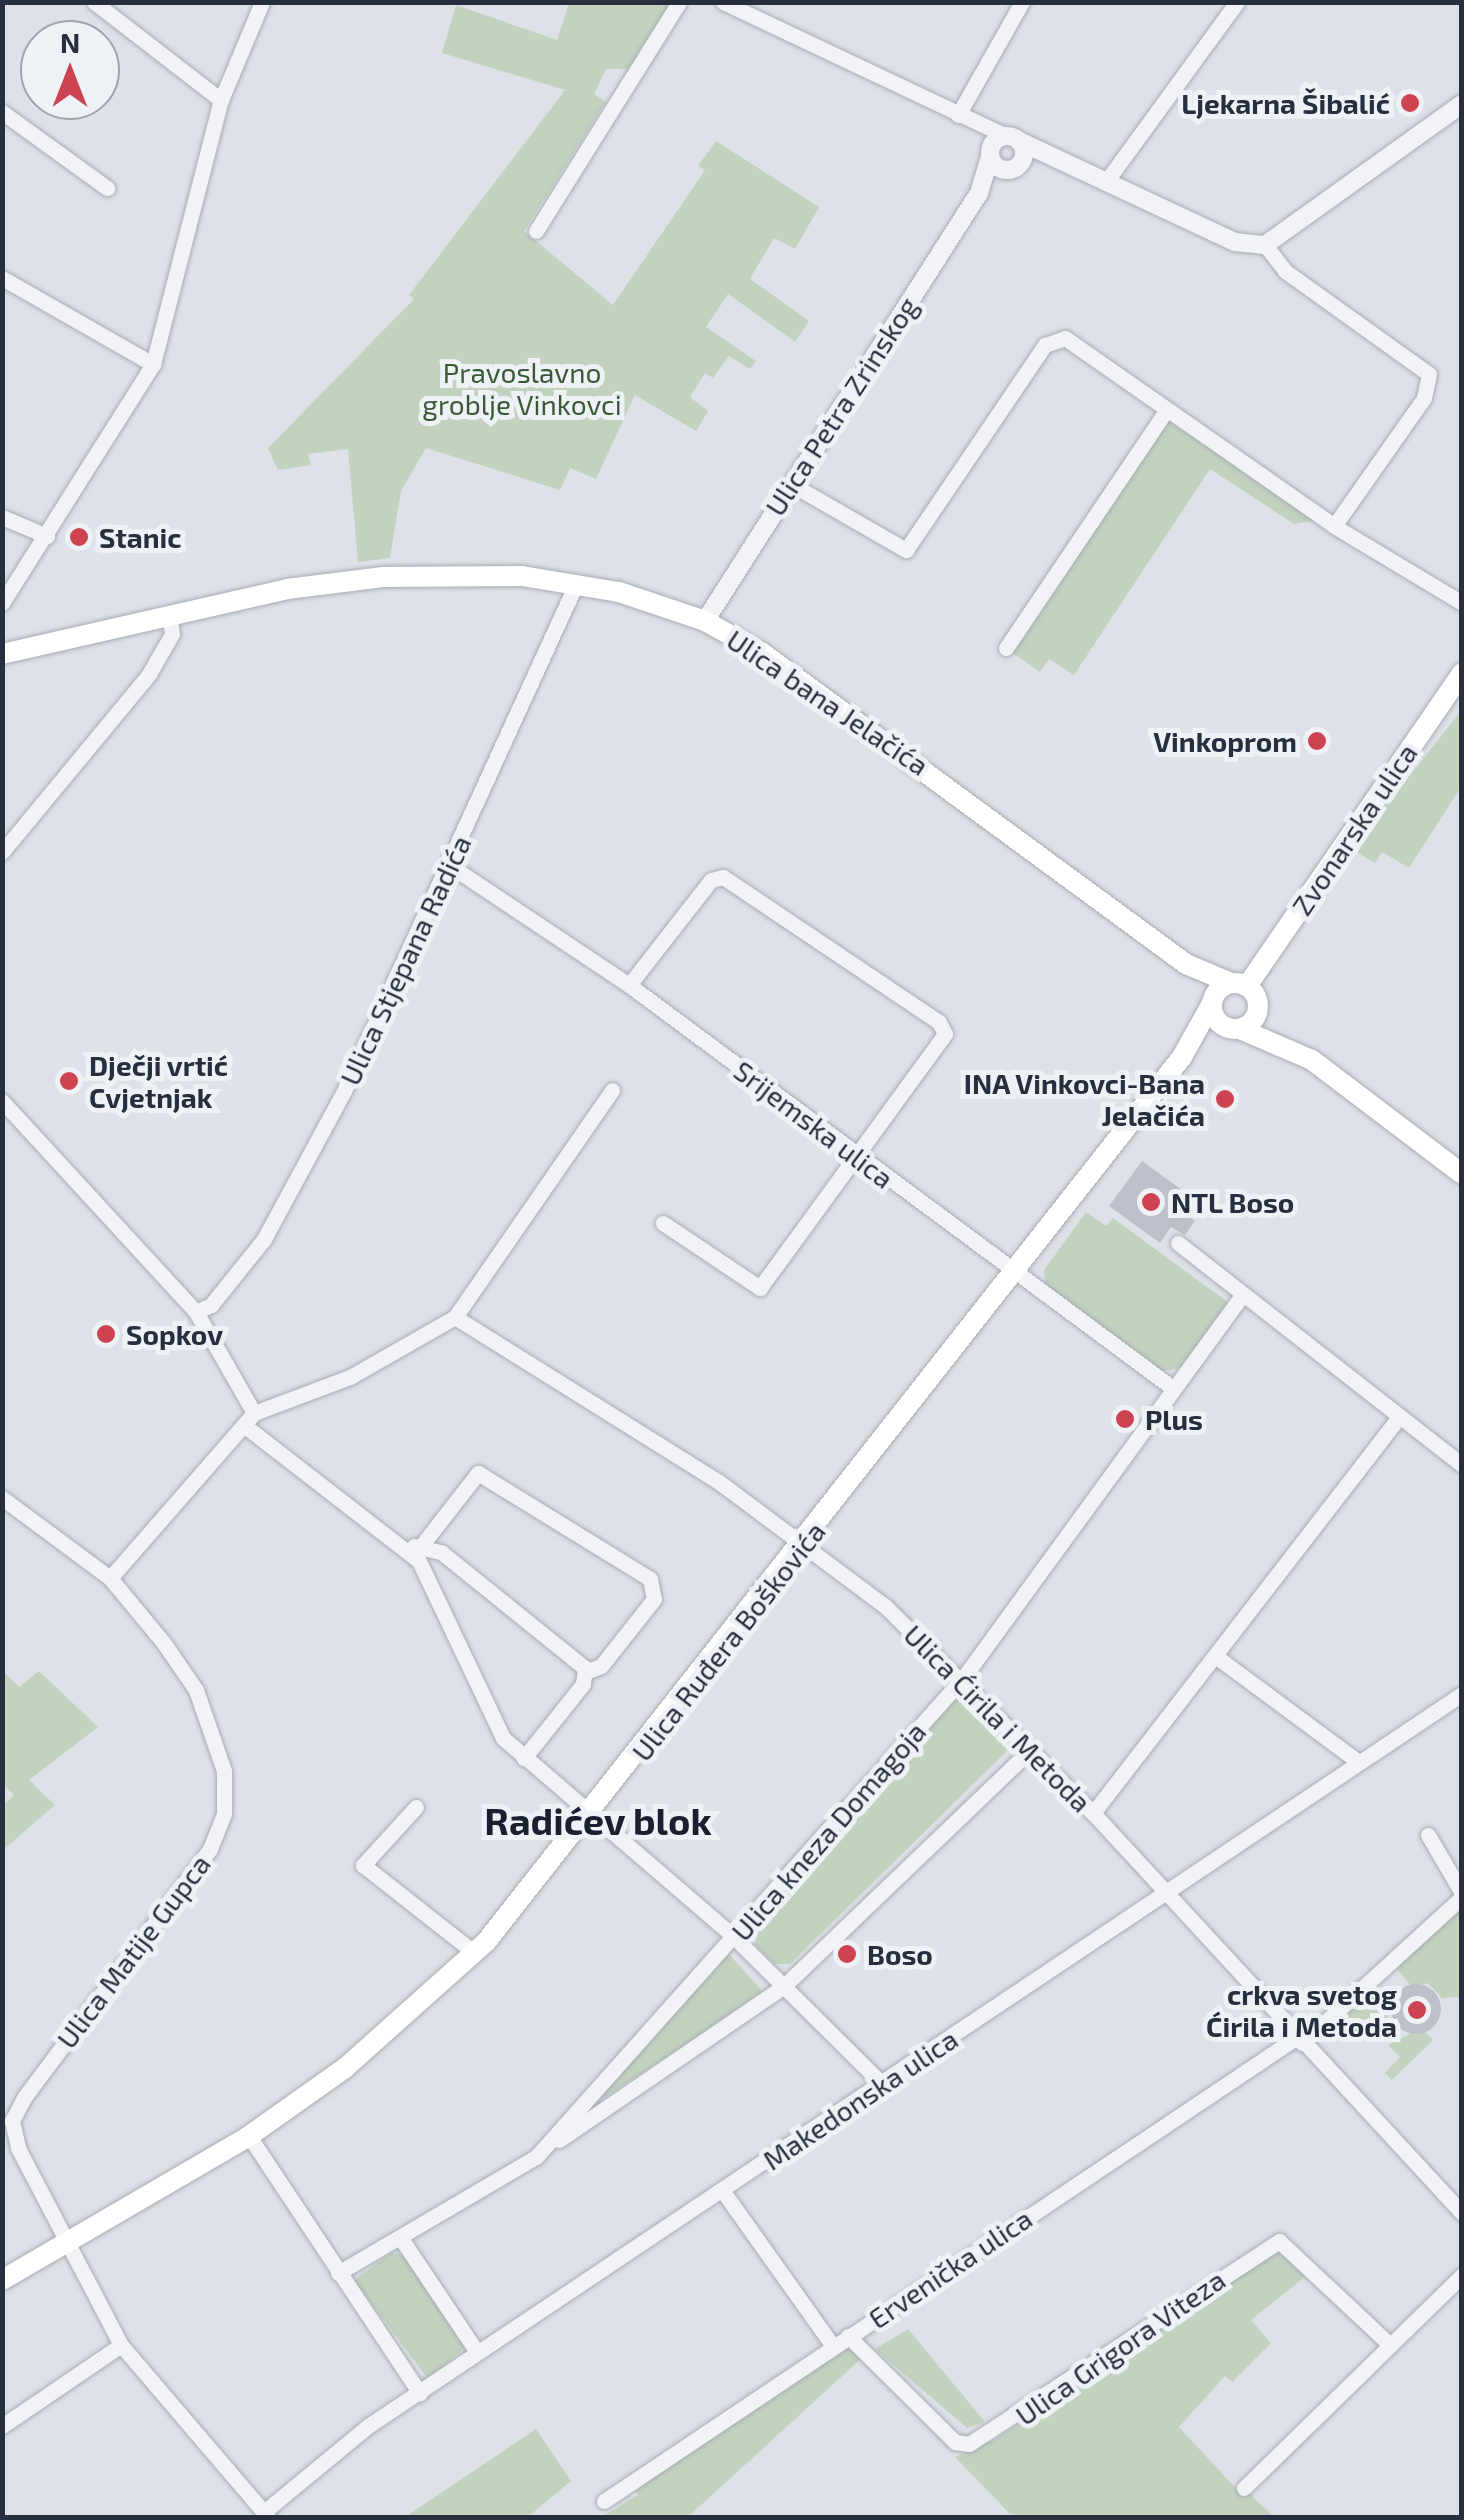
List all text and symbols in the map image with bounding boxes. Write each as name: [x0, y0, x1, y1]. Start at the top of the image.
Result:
north arrow: [20, 20, 120, 120]
text: N: [60, 25, 80, 59]
place label: Ljekarna Šibalić: [1181, 86, 1390, 120]
marker: Ljekarna Šibalić: [1399, 92, 1421, 114]
street label: Ulica Petra Zrinskog: [758, 290, 924, 522]
park label: Pravoslavno groblje Vinkovci: [422, 355, 622, 421]
place label: Stanic: [99, 520, 182, 554]
marker: Stanic: [68, 526, 90, 548]
street label: Ulica bana Jelačića: [721, 622, 935, 782]
place label: Vinkoprom: [1153, 724, 1297, 758]
marker: Vinkoprom: [1306, 730, 1328, 752]
street label: Zvonarska ulica: [1284, 737, 1424, 921]
street label: Ulica Stjepana Radića: [332, 830, 478, 1090]
place label: Dječji vrtić Cvjetnjak: [89, 1048, 229, 1114]
street label: Srijemska ulica: [728, 1053, 900, 1195]
place label: INA Vinkovci-Bana Jelačića: [963, 1066, 1205, 1132]
marker: Dječji vrtić Cvjetnjak: [58, 1070, 80, 1092]
marker: INA Vinkovci-Bana Jelačića: [1214, 1088, 1236, 1110]
place label: NTL Boso: [1171, 1185, 1295, 1219]
marker: NTL Boso: [1140, 1191, 1162, 1213]
place label: Sopkov: [126, 1317, 223, 1351]
marker: Sopkov: [95, 1323, 117, 1345]
place label: Plus: [1145, 1402, 1203, 1436]
marker: Plus: [1114, 1408, 1136, 1430]
street label: Ulica Ruđera Boškovića: [624, 1515, 832, 1767]
street label: Ulica Ćirila i Metoda: [897, 1617, 1099, 1819]
street label: Ulica kneza Domagoja: [724, 1715, 932, 1947]
district label: Radićev blok: [484, 1798, 712, 1844]
street label: Ulica Matije Gupca: [49, 1847, 217, 2055]
place label: Boso: [867, 1937, 933, 1971]
marker: Boso: [836, 1943, 858, 1965]
place label: crkva svetog Ćirila i Metoda: [1206, 1977, 1397, 2043]
marker: crkva svetog Ćirila i Metoda: [1406, 1999, 1428, 2021]
street label: Makedonska ulica: [756, 2021, 964, 2177]
street label: Ervenička ulica: [862, 2201, 1038, 2335]
street label: Ulica Grigora Viteza: [1009, 2262, 1231, 2432]

